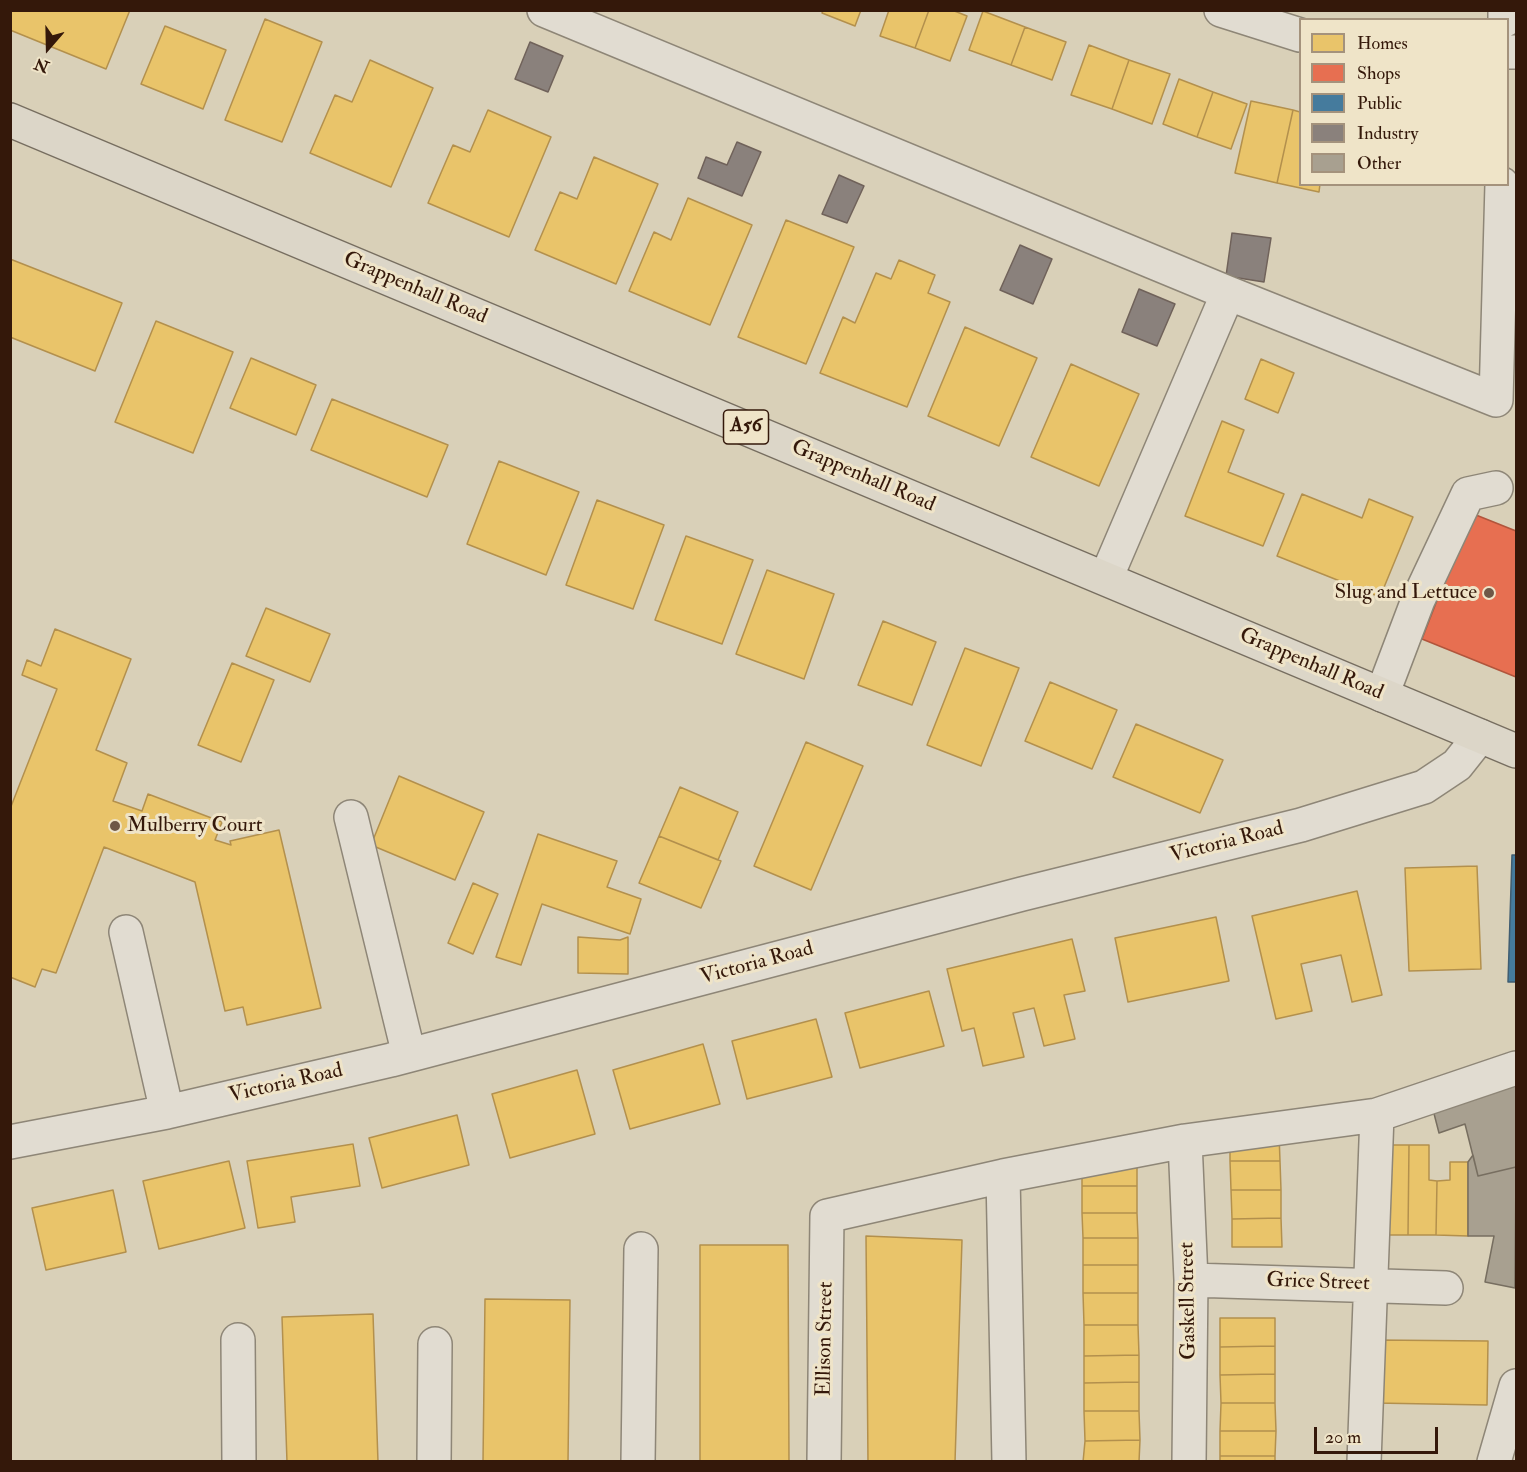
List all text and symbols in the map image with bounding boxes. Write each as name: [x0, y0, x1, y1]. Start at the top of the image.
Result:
north arrow: [18, 18, 78, 78]
legend: [1299, 18, 1509, 186]
text: Homes: [1357, 32, 1408, 55]
text: N: [32, 53, 52, 77]
text: Shops: [1357, 62, 1400, 85]
text: Public: [1357, 92, 1402, 115]
text: Industry: [1357, 122, 1418, 145]
text: Other: [1357, 152, 1401, 175]
street label: Grappenhall Road: [339, 247, 491, 331]
road number: A56: [724, 410, 768, 444]
street label: Grappenhall Road: [787, 435, 939, 519]
place label: Slug and Lettuce: [1335, 580, 1477, 606]
marker: Slug and Lettuce: [1482, 586, 1496, 600]
street label: Grappenhall Road: [1235, 623, 1387, 707]
place label: Mulberry Court: [127, 813, 263, 839]
street label: Victoria Road: [1168, 817, 1286, 869]
marker: Mulberry Court: [108, 819, 122, 833]
street label: Victoria Road: [698, 937, 816, 991]
street label: Victoria Road: [227, 1059, 345, 1109]
street label: Gaskell Street: [1175, 1242, 1203, 1360]
street label: Grice Street: [1266, 1269, 1370, 1297]
street label: Ellison Street: [812, 1281, 840, 1397]
scale bar: [1317, 1415, 1442, 1453]
text: 20 m: [1325, 1426, 1361, 1449]

